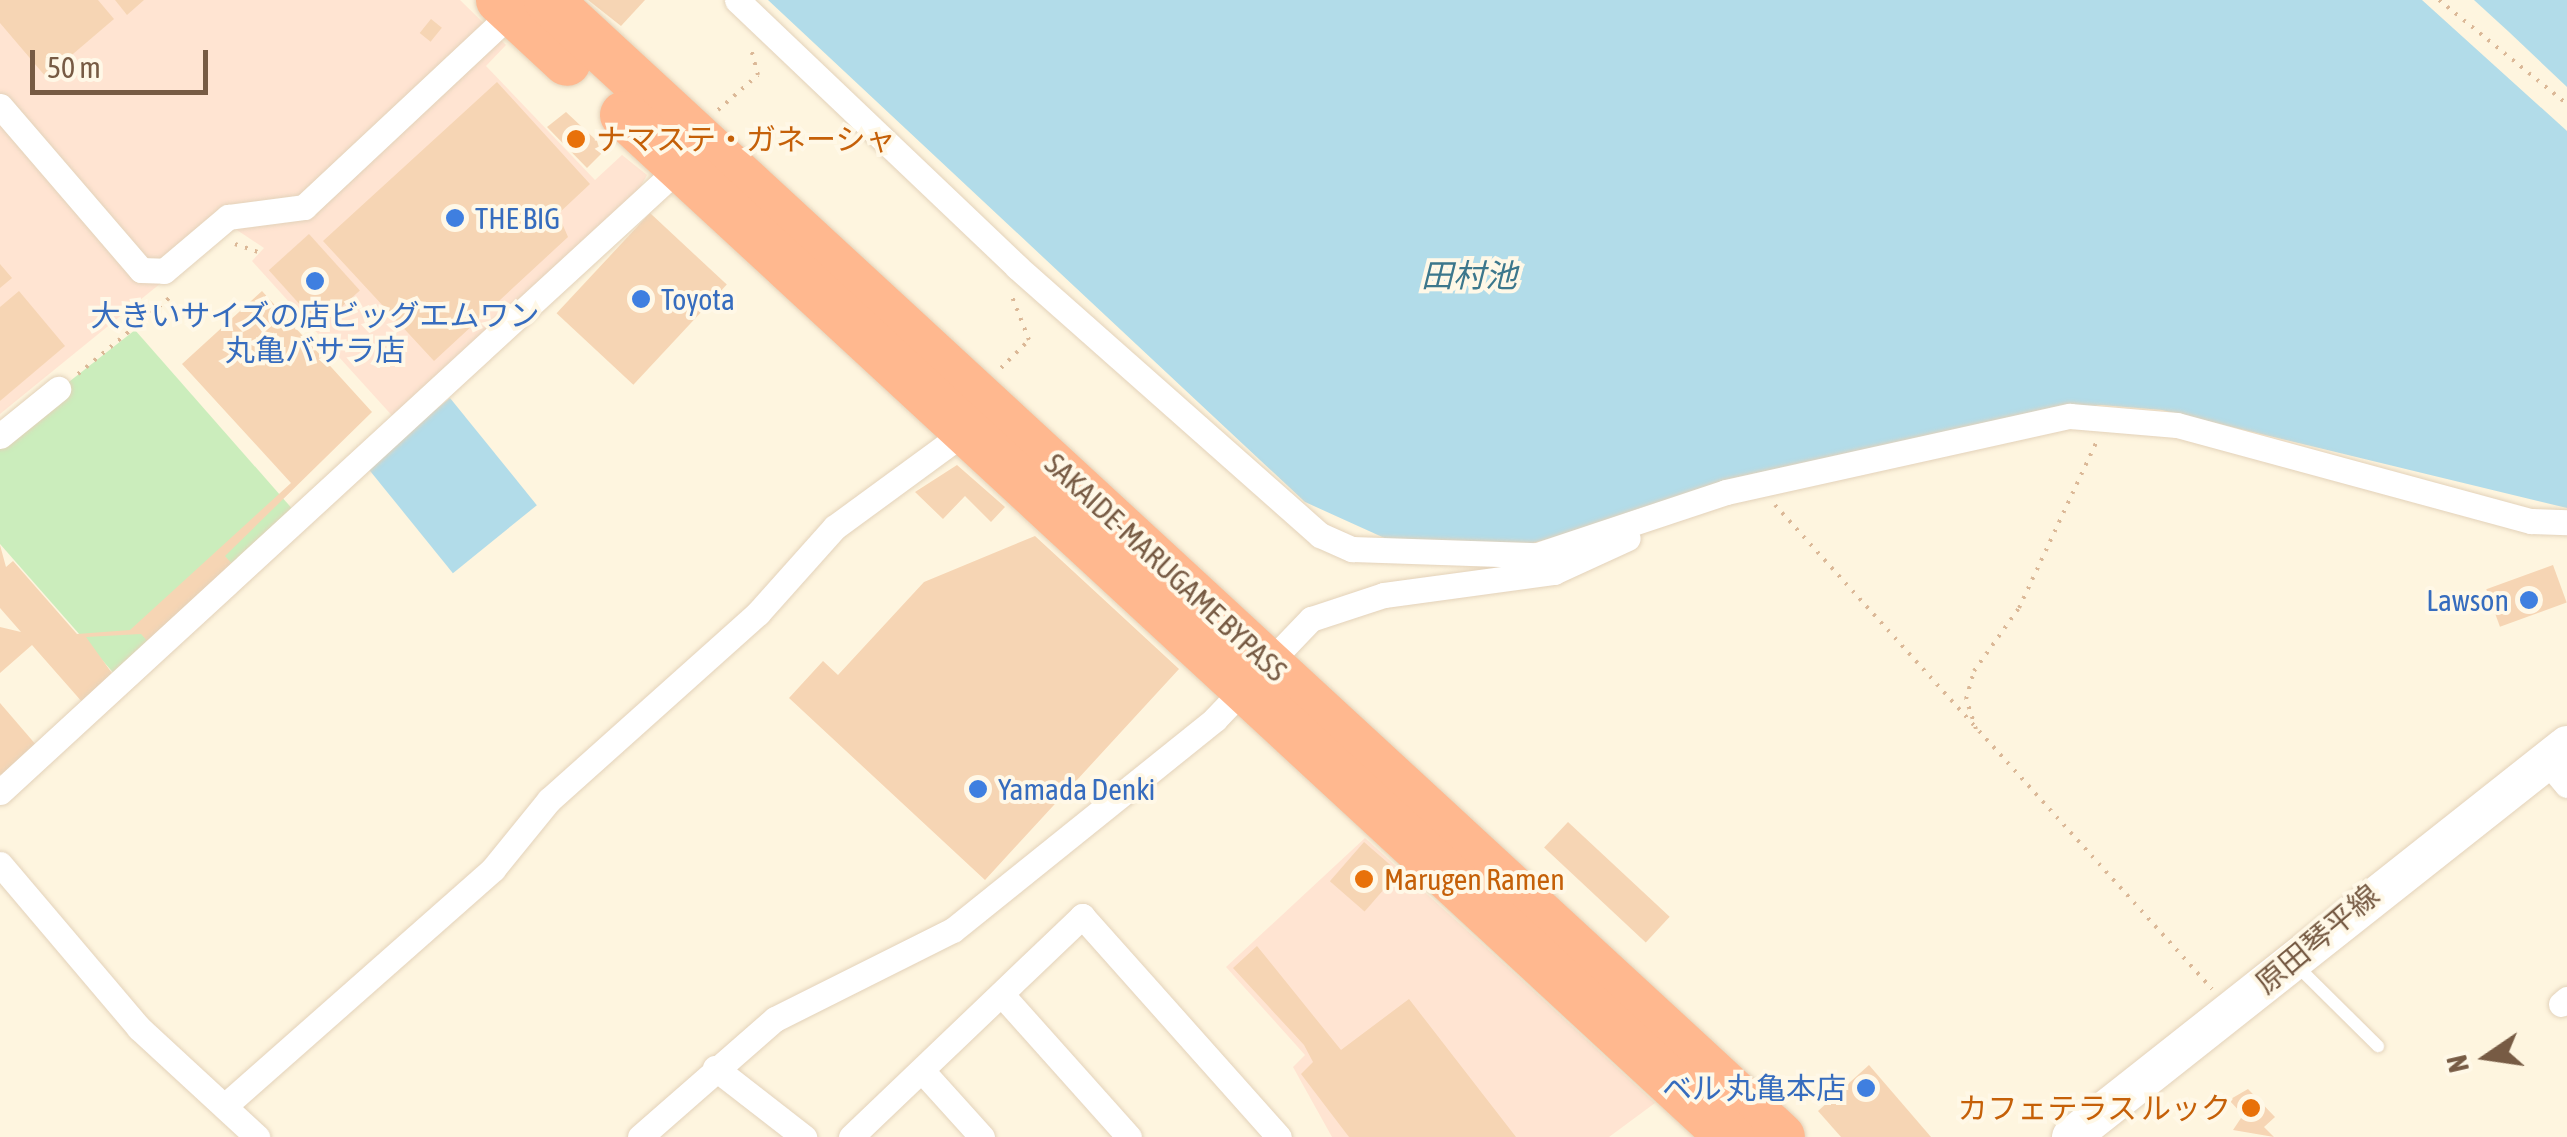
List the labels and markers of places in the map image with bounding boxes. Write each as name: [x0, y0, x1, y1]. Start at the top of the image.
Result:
place label: ナマステ・ガネーシャ: [596, 121, 896, 157]
marker: ナマステ・ガネーシャ: [565, 128, 587, 150]
place label: THE BIG: [475, 200, 560, 236]
marker: THE BIG: [444, 207, 466, 229]
marker: 大きいサイズの店ビッグエムワン 丸亀バサラ店: [304, 270, 326, 292]
place label: Toyota: [661, 281, 735, 317]
marker: Toyota: [630, 288, 652, 310]
place label: 大きいサイズの店ビッグエムワン 丸亀バサラ店: [90, 297, 540, 368]
place label: Lawson: [2426, 582, 2509, 618]
marker: Lawson: [2518, 589, 2540, 611]
place label: Yamada Denki: [998, 771, 1155, 807]
marker: Yamada Denki: [967, 778, 989, 800]
place label: Marugen Ramen: [1384, 861, 1565, 897]
marker: Marugen Ramen: [1353, 868, 1375, 890]
place label: ベル 丸亀本店: [1662, 1070, 1846, 1106]
marker: ベル 丸亀本店: [1855, 1077, 1877, 1099]
place label: カフェテラス ルック: [1957, 1090, 2231, 1126]
marker: カフェテラス ルック: [2240, 1097, 2262, 1119]

